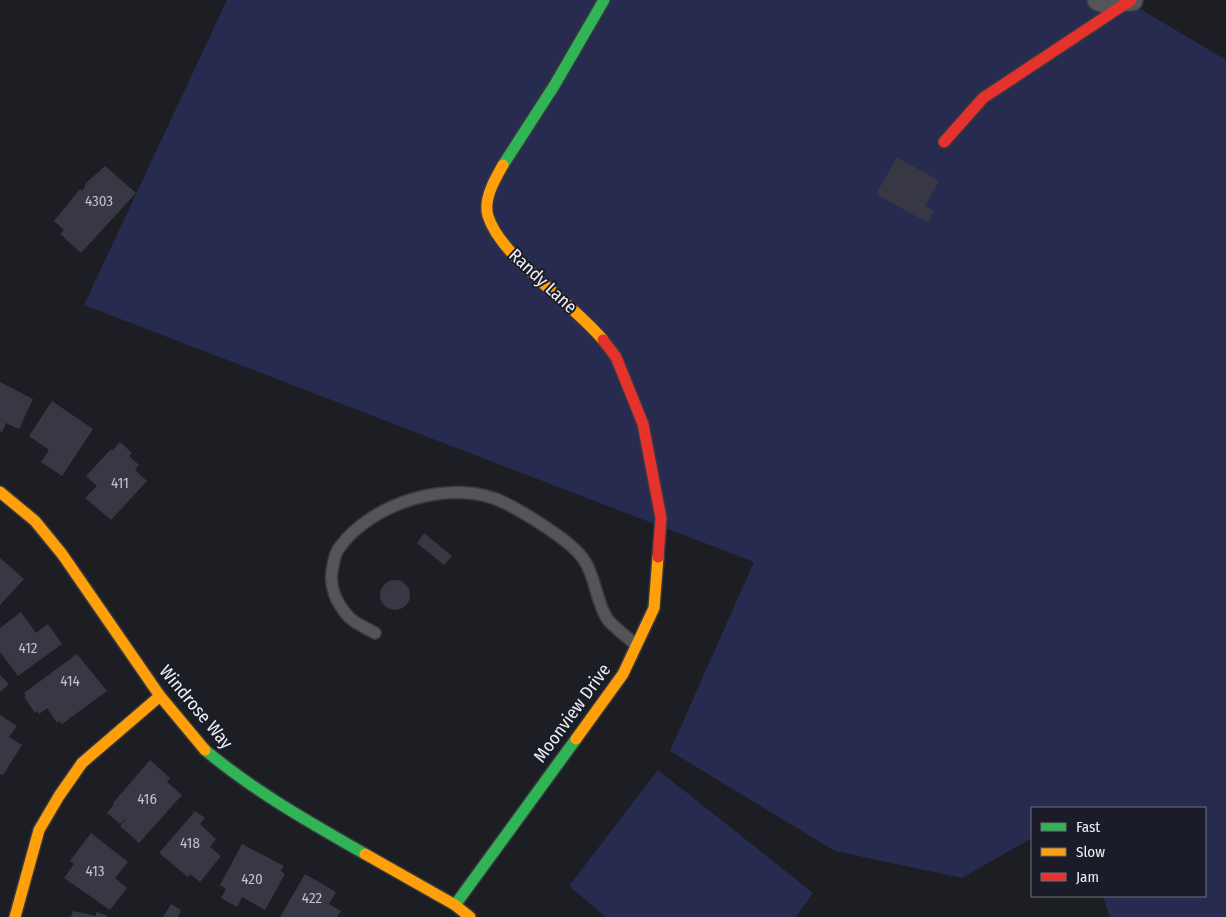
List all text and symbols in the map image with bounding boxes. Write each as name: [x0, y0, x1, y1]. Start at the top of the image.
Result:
house number: 4303: [85, 192, 113, 210]
street label: Randy Lane: [504, 244, 582, 318]
house number: 411: [111, 474, 129, 492]
house number: 412: [19, 639, 38, 657]
street label: Moonview Drive: [529, 659, 615, 767]
street label: Windrose Way: [155, 661, 237, 753]
house number: 414: [60, 672, 80, 690]
house number: 416: [137, 790, 157, 808]
legend: [1031, 807, 1206, 897]
text: Fast: [1076, 818, 1100, 836]
house number: 418: [180, 834, 200, 852]
text: Slow: [1076, 843, 1105, 861]
house number: 413: [85, 862, 105, 880]
text: Jam: [1076, 868, 1099, 886]
house number: 420: [241, 870, 263, 888]
house number: 422: [302, 889, 323, 907]

